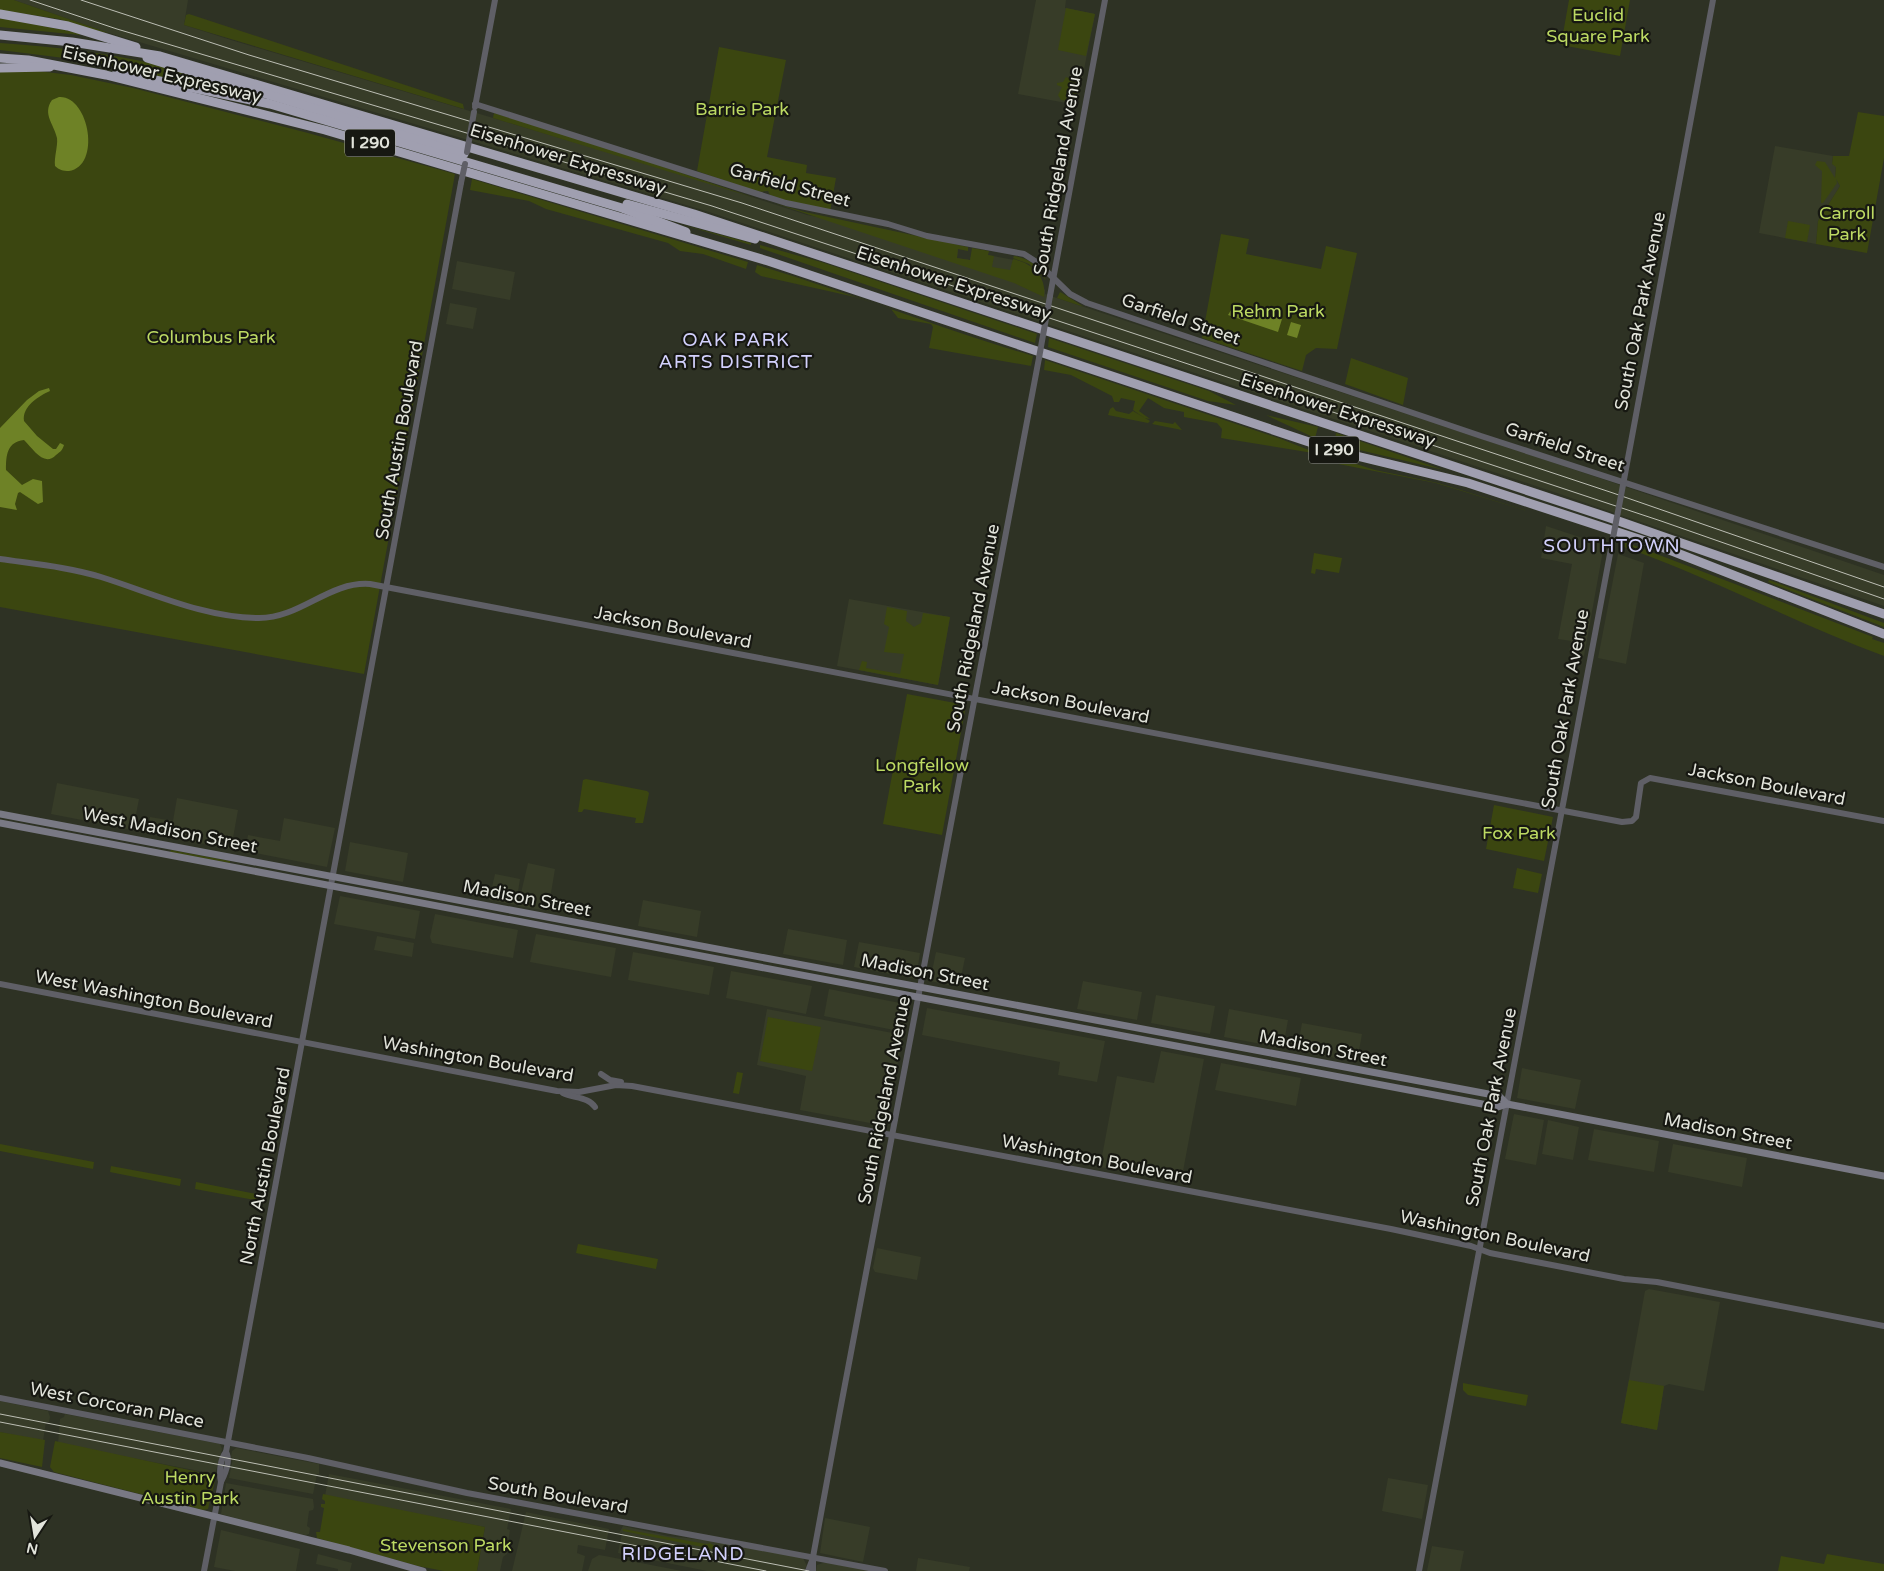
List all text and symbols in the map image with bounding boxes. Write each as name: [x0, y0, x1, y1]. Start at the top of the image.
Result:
park label: Euclid Square Park: [1546, 4, 1650, 47]
street label: Eisenhower Expressway: [60, 40, 264, 108]
street label: South Ridgeland Avenue: [1029, 65, 1087, 277]
park label: Barrie Park: [695, 98, 789, 120]
street label: Eisenhower Expressway: [467, 119, 669, 199]
road number: I 290: [345, 130, 395, 156]
street label: Garfield Street: [727, 158, 853, 212]
park label: Carroll Park: [1819, 202, 1875, 245]
street label: South Oak Park Avenue: [1610, 210, 1670, 412]
street label: Eisenhower Expressway: [854, 241, 1055, 325]
street label: Garfield Street: [1119, 288, 1243, 350]
park label: Rehm Park: [1231, 300, 1325, 322]
park label: Columbus Park: [146, 326, 276, 348]
district label: OAK PARK ARTS DISTRICT: [659, 329, 813, 373]
street label: South Austin Boulevard: [371, 339, 427, 541]
street label: Eisenhower Expressway: [1238, 368, 1439, 452]
street label: Garfield Street: [1503, 417, 1628, 477]
road number: I 290: [1309, 436, 1359, 464]
street label: South Ridgeland Avenue: [942, 522, 1004, 734]
district label: SOUTHTOWN: [1543, 535, 1681, 557]
street label: Jackson Boulevard: [593, 601, 753, 653]
street label: South Oak Park Avenue: [1537, 608, 1593, 810]
street label: Jackson Boulevard: [991, 676, 1151, 728]
park label: Longfellow Park: [875, 754, 969, 797]
street label: Jackson Boulevard: [1687, 758, 1847, 810]
street label: West Madison Street: [81, 802, 259, 858]
park label: Fox Park: [1482, 822, 1556, 844]
street label: Madison Street: [461, 875, 593, 921]
street label: Madison Street: [859, 949, 991, 995]
street label: West Washington Boulevard: [33, 965, 275, 1033]
street label: South Ridgeland Avenue: [853, 994, 915, 1206]
street label: South Oak Park Avenue: [1461, 1006, 1521, 1208]
street label: Madison Street: [1257, 1025, 1389, 1071]
street label: Washington Boulevard: [381, 1031, 575, 1087]
street label: North Austin Boulevard: [235, 1065, 295, 1267]
street label: Madison Street: [1662, 1108, 1794, 1154]
street label: Washington Boulevard: [1000, 1130, 1194, 1188]
street label: Washington Boulevard: [1398, 1205, 1592, 1267]
street label: West Corcoran Place: [28, 1377, 206, 1433]
park label: Henry Austin Park: [141, 1466, 239, 1509]
street label: South Boulevard: [486, 1472, 630, 1518]
north arrow: [10, 1511, 60, 1561]
park label: Stevenson Park: [380, 1534, 512, 1556]
text: N: [25, 1539, 40, 1558]
district label: RIDGELAND: [622, 1543, 744, 1565]

